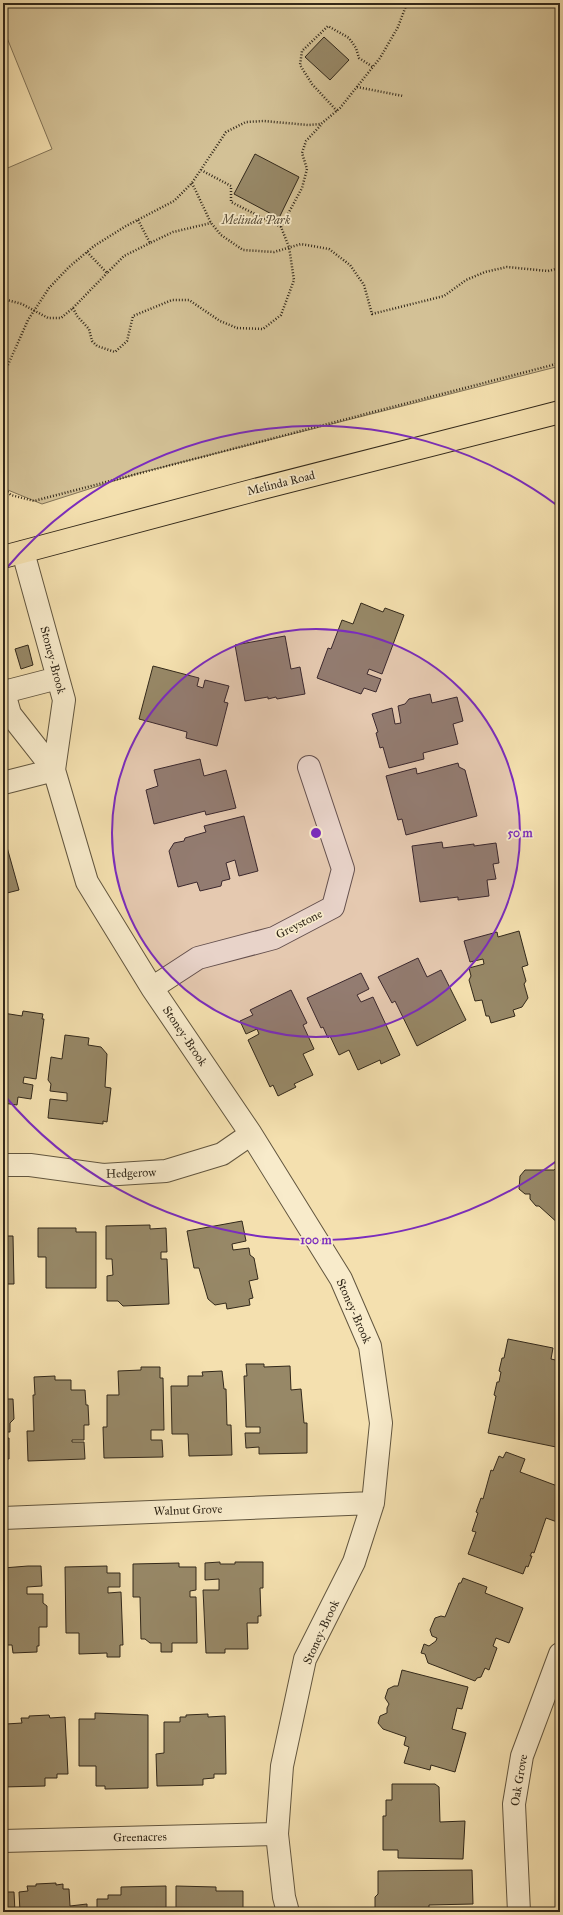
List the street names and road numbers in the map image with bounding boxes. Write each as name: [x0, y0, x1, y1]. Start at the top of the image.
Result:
street label: Melinda Road: [246, 468, 316, 498]
street label: Stoney-Brook: [37, 625, 69, 696]
street label: Greystone: [274, 906, 324, 942]
street label: Stoney-Brook: [160, 1003, 210, 1069]
street label: Hedgerow: [106, 1165, 157, 1182]
street label: Stoney-Brook: [333, 1276, 375, 1346]
street label: Walnut Grove: [153, 1502, 223, 1518]
street label: Stoney-Brook: [300, 1597, 342, 1666]
street label: Oak Grove: [508, 1753, 530, 1807]
street label: Greenacres: [113, 1830, 167, 1844]

